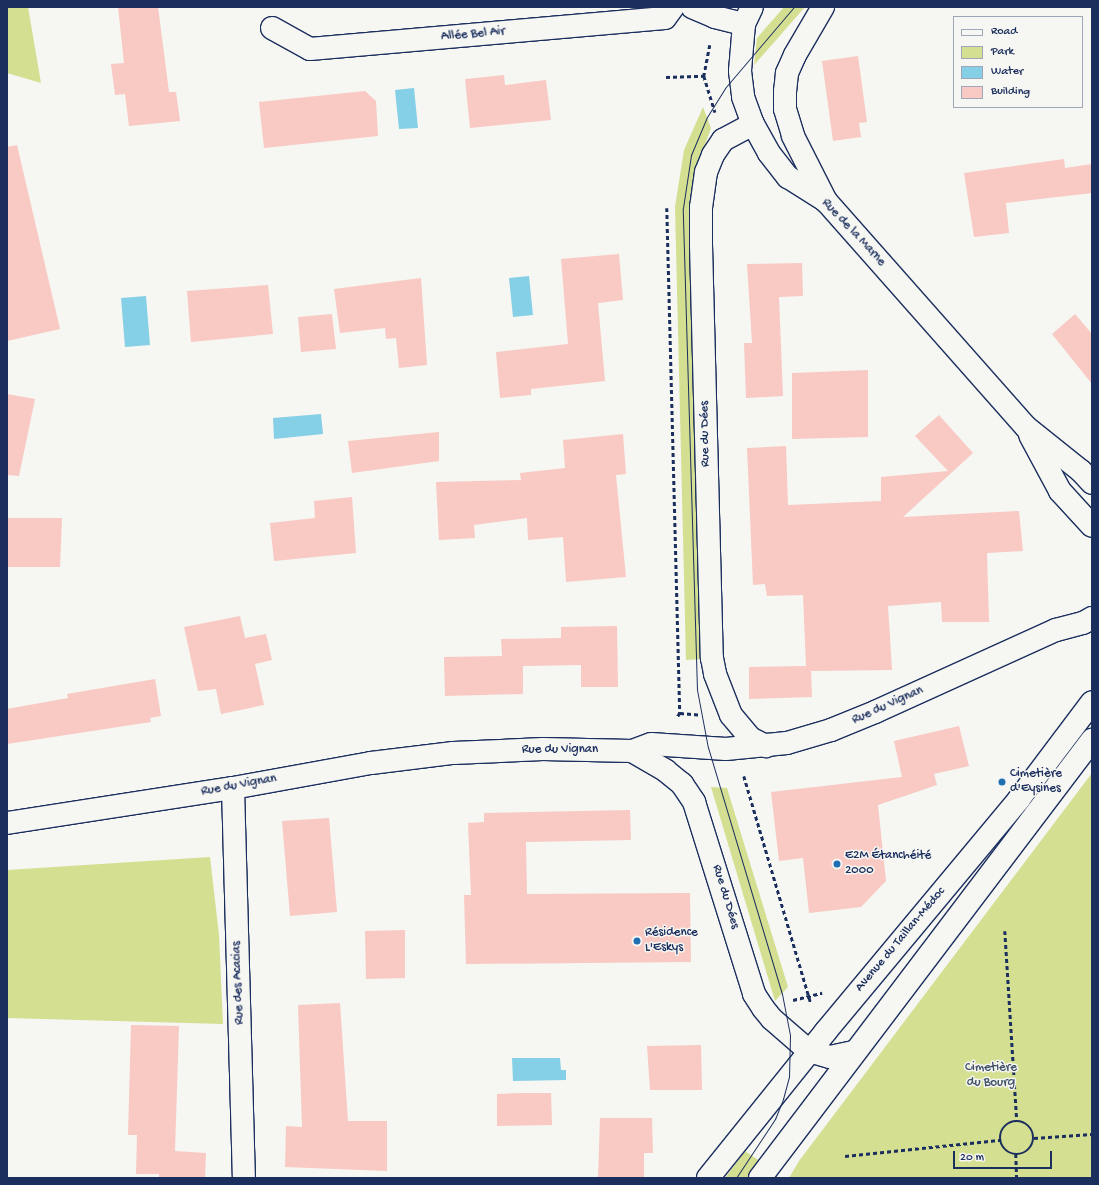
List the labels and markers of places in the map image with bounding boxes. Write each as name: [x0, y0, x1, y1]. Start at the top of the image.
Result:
place label: Cimetière d'Eysines: [1010, 767, 1062, 798]
marker: Cimetière d'Eysines: [997, 777, 1007, 787]
place label: E2M Étanchéité 2000: [845, 849, 931, 880]
marker: E2M Étanchéité 2000: [832, 859, 842, 869]
place label: Résidence L'Eskys: [645, 926, 698, 957]
marker: Résidence L'Eskys: [632, 936, 642, 946]

